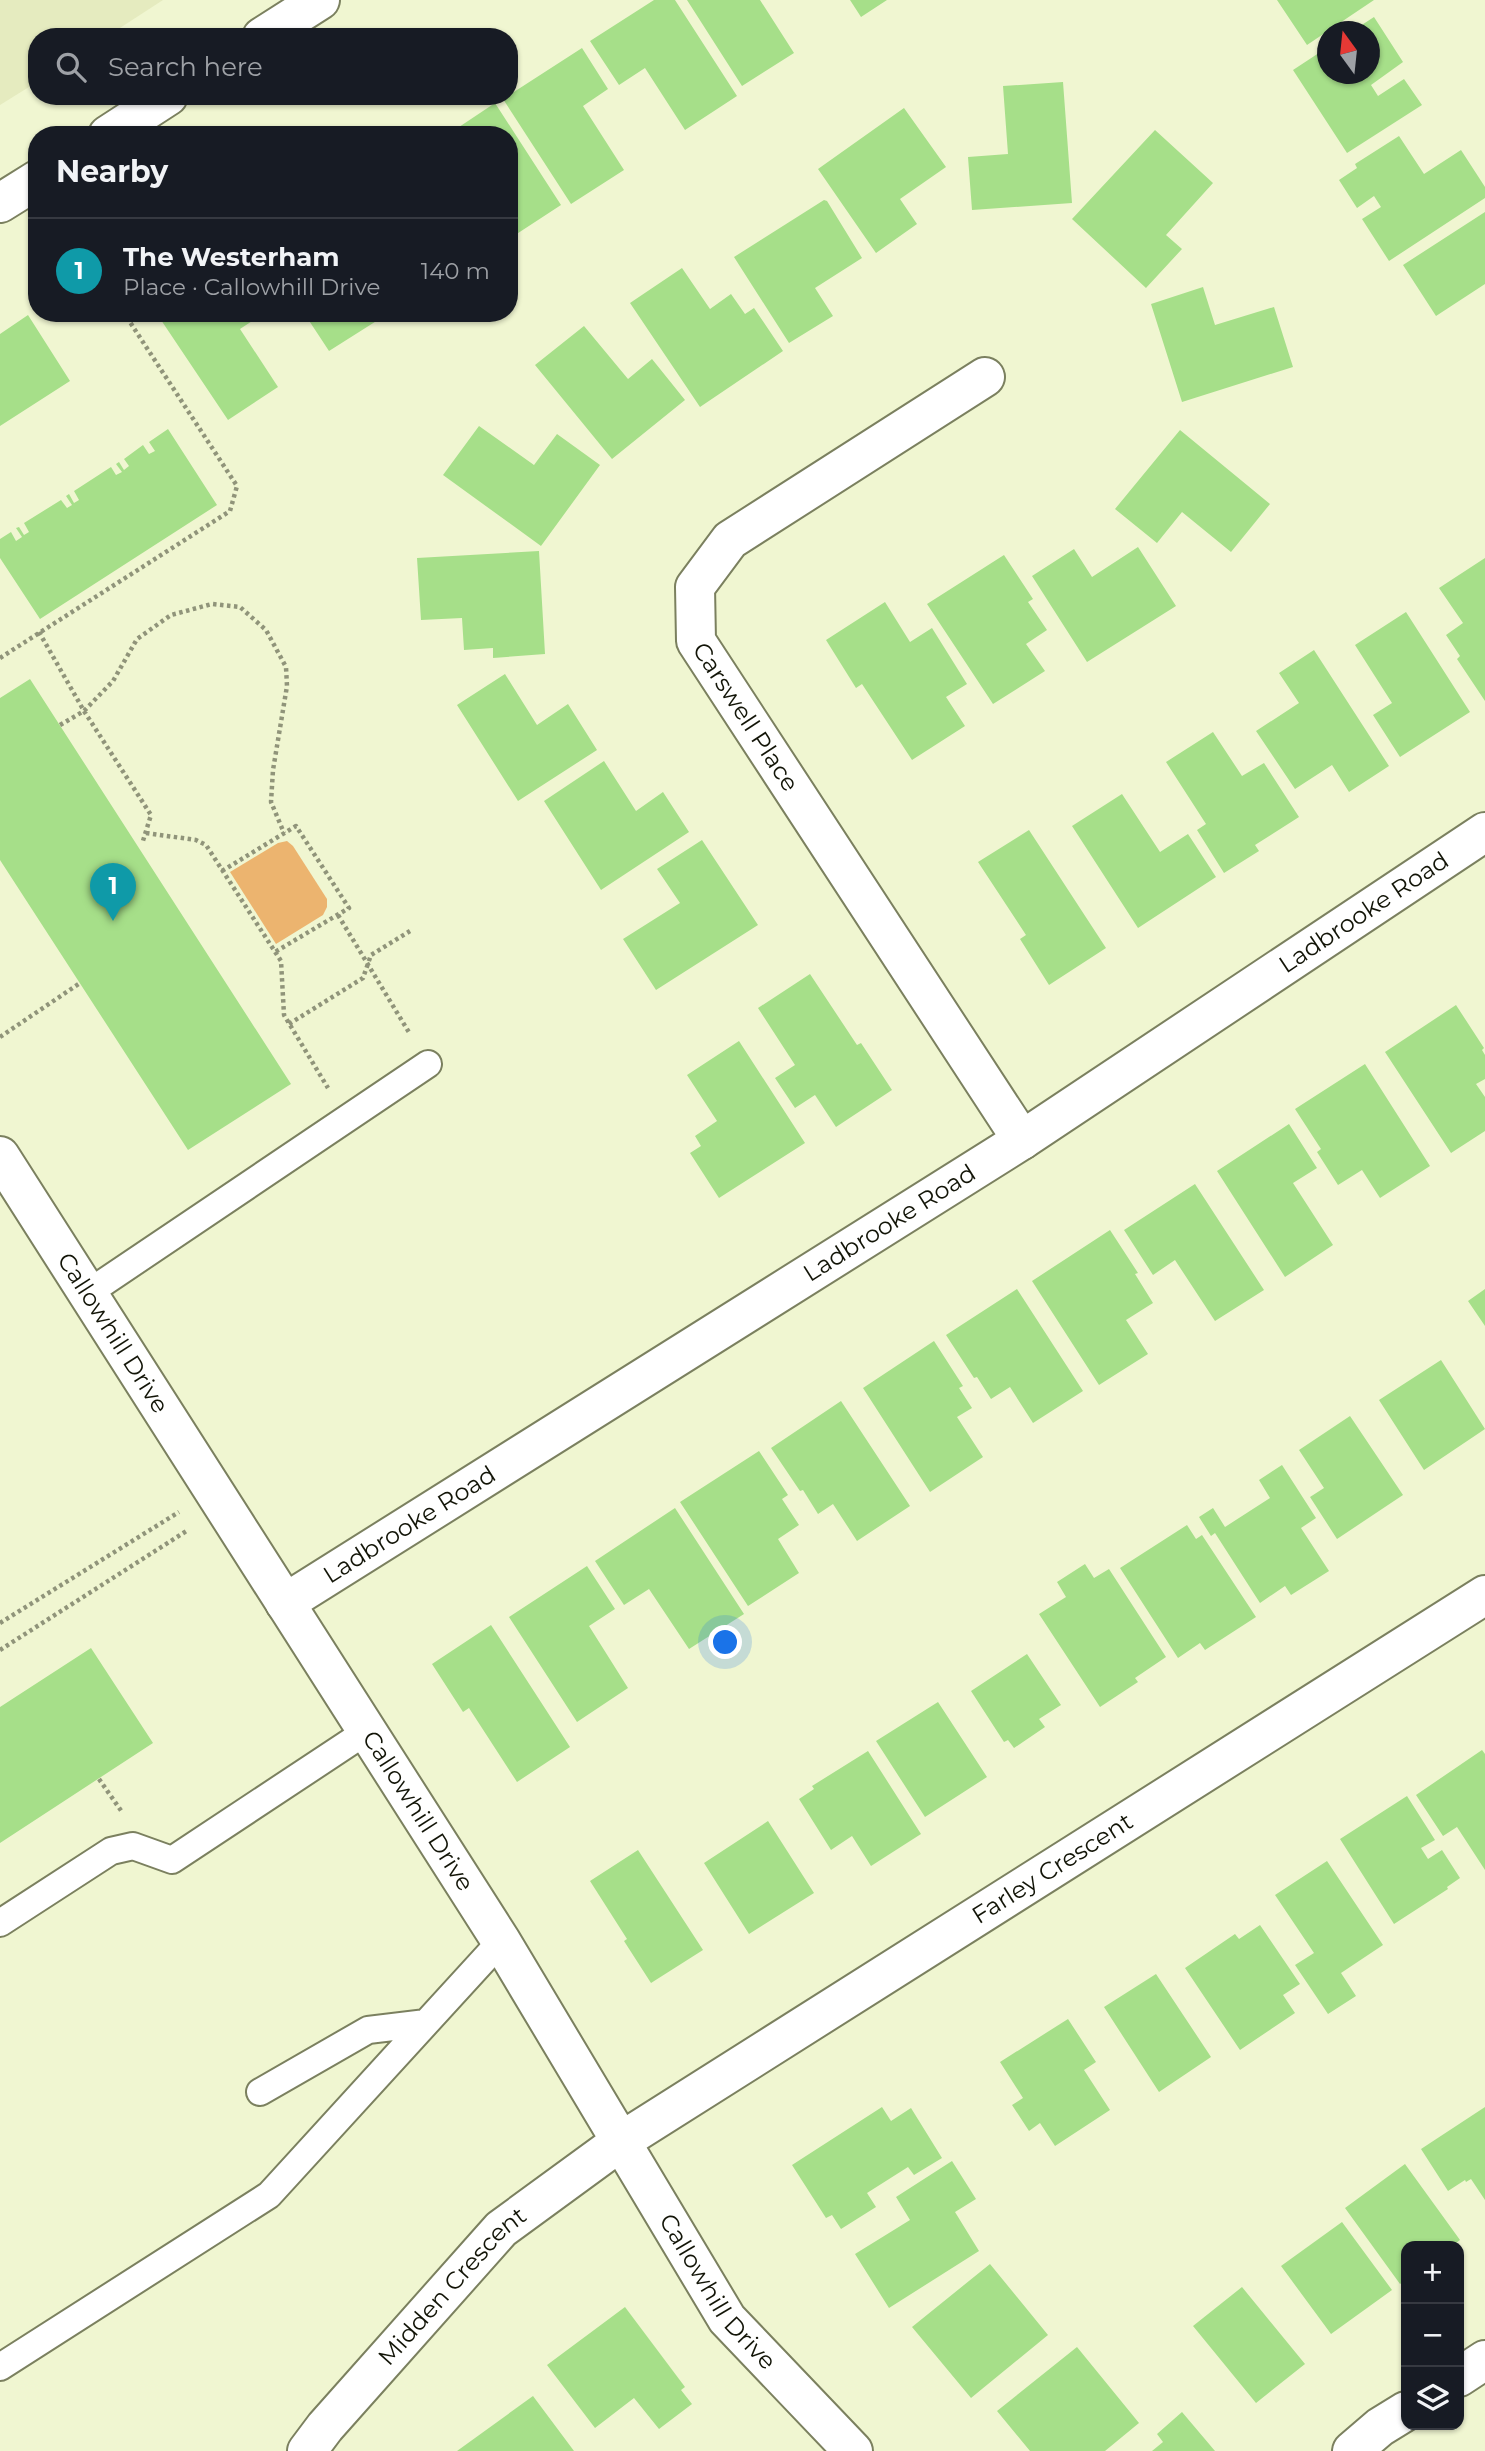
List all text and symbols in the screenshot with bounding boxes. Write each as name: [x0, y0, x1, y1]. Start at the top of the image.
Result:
north arrow: [1317, 21, 1380, 84]
search box: [28, 28, 518, 105]
icon: search: [52, 48, 90, 86]
text: Search here: [108, 51, 263, 83]
text: Nearby: [56, 153, 168, 190]
text: The Westerham: [123, 241, 340, 273]
text: 1: [74, 257, 84, 285]
text: 140 m: [421, 257, 490, 285]
text: Place · Callowhill Drive: [123, 273, 381, 301]
street label: Carswell Place: [687, 637, 805, 797]
street label: Ladbrooke Road: [1273, 845, 1454, 979]
pin: 1: [90, 863, 136, 921]
street label: Ladbrooke Road: [798, 1158, 981, 1288]
street label: Callowhill Drive: [52, 1247, 175, 1418]
street label: Ladbrooke Road: [318, 1459, 501, 1589]
your location: [708, 1625, 742, 1659]
street label: Callowhill Drive: [357, 1725, 480, 1896]
street label: Farley Crescent: [966, 1806, 1138, 1930]
street label: Midden Crescent: [372, 2200, 532, 2371]
street label: Callowhill Drive: [653, 2208, 782, 2375]
map controls: [1401, 2241, 1464, 2430]
button: +: [1401, 2241, 1464, 2304]
button: −: [1401, 2304, 1464, 2367]
button: layers: [1401, 2367, 1464, 2430]

